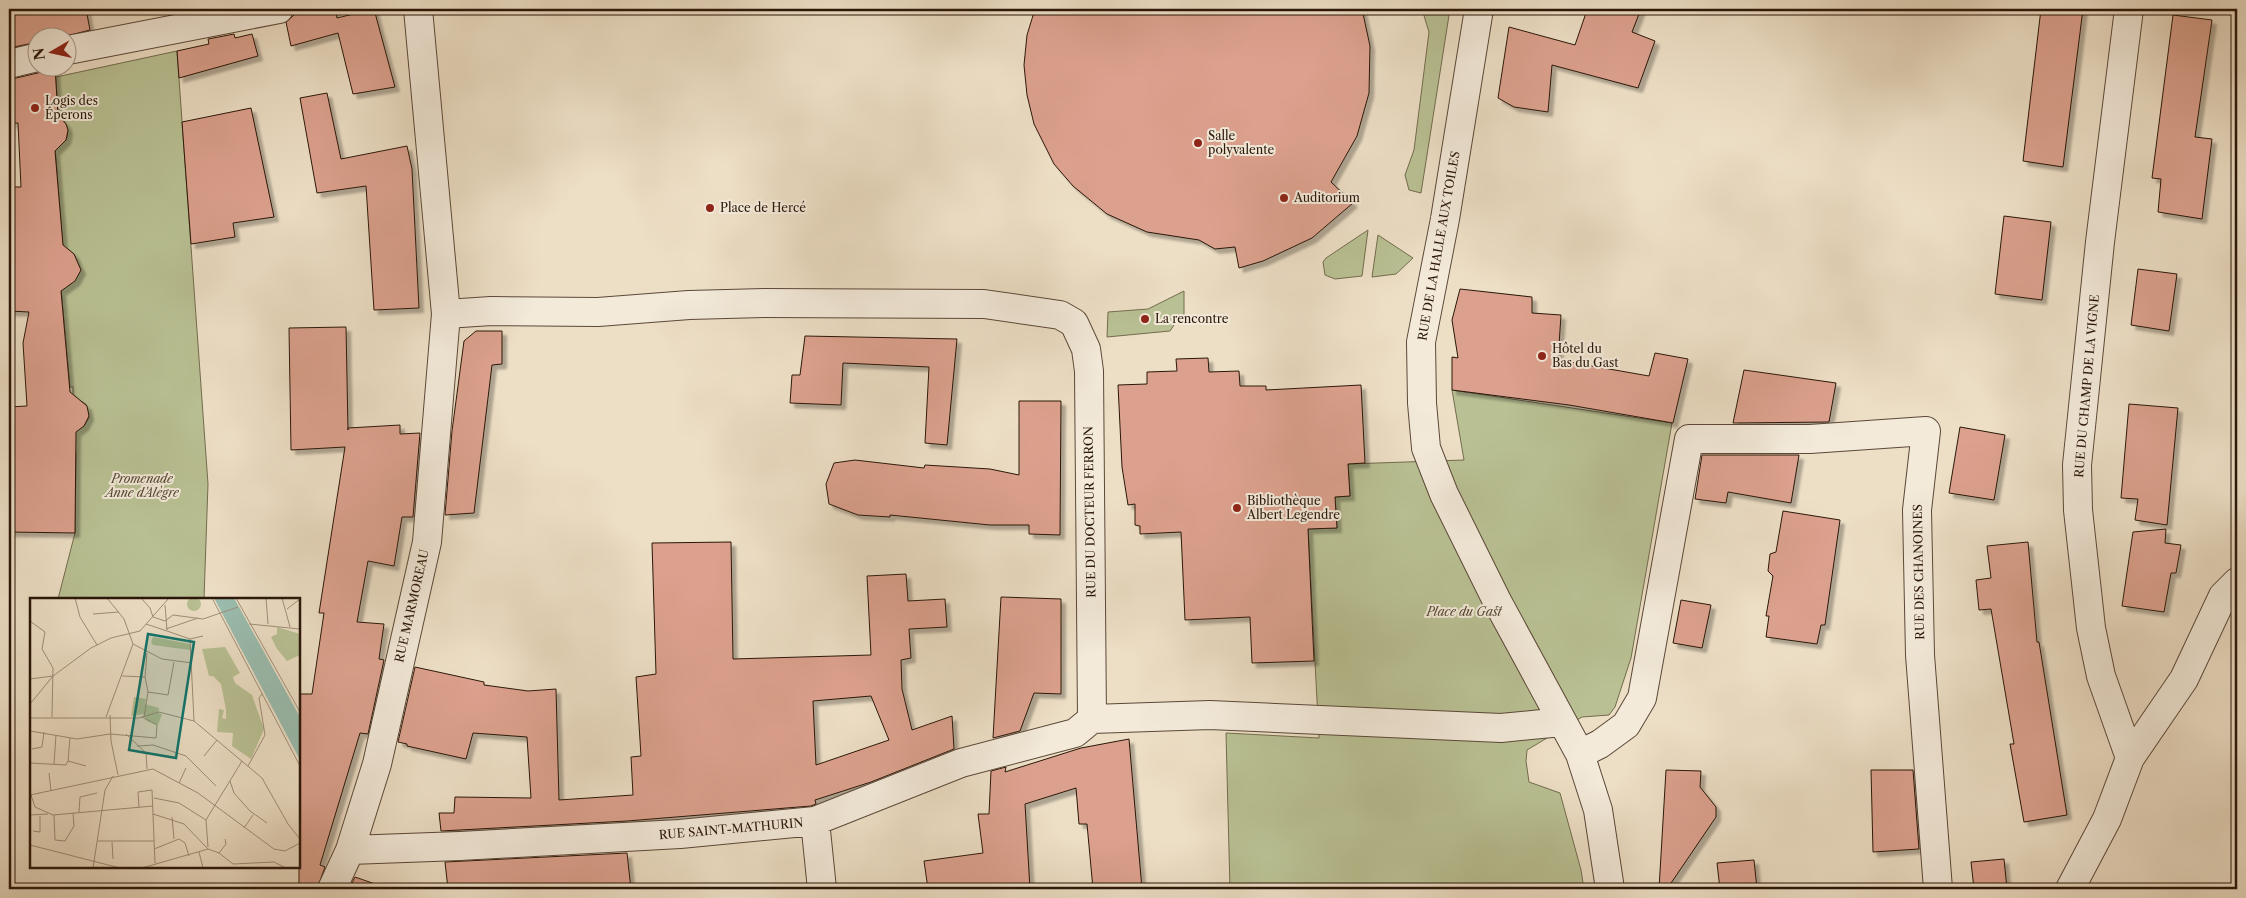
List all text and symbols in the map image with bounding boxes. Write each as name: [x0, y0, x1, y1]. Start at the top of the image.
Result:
north arrow: [28, 28, 78, 78]
text: N: [29, 47, 49, 61]
place label: Logis des Éperons: [45, 93, 98, 122]
marker: Logis des Éperons: [29, 102, 41, 114]
place label: Salle polyvalente: [1208, 128, 1274, 157]
marker: Salle polyvalente: [1192, 137, 1204, 149]
street label: RUE DE LA HALLE AUX TOILES: [1414, 150, 1463, 342]
place label: Auditorium: [1293, 190, 1360, 205]
marker: Auditorium: [1278, 192, 1290, 204]
place label: Place de Hercé: [720, 200, 806, 215]
marker: Place de Hercé: [704, 202, 716, 214]
street label: RUE DU CHAMP DE LA VIGNE: [2071, 294, 2102, 478]
place label: La rencontre: [1155, 311, 1229, 326]
marker: La rencontre: [1139, 313, 1151, 325]
place label: Hôtel du Bas du Gast: [1552, 341, 1619, 370]
marker: Hôtel du Bas du Gast: [1536, 350, 1548, 362]
street label: RUE DU DOCTEUR FERRON: [1081, 426, 1098, 598]
park label: Promenade Anne d'Alègre: [103, 471, 180, 500]
place label: Bibliothèque Albert Legendre: [1246, 493, 1340, 522]
marker: Bibliothèque Albert Legendre: [1231, 502, 1243, 514]
street label: RUE DES CHANOINES: [1910, 504, 1927, 640]
street label: RUE MARMOREAU: [391, 548, 432, 664]
inset map: [30, 598, 300, 868]
park label: Place du Gast: [1425, 604, 1503, 619]
street label: RUE SAINT-MATHURIN: [658, 815, 804, 842]

